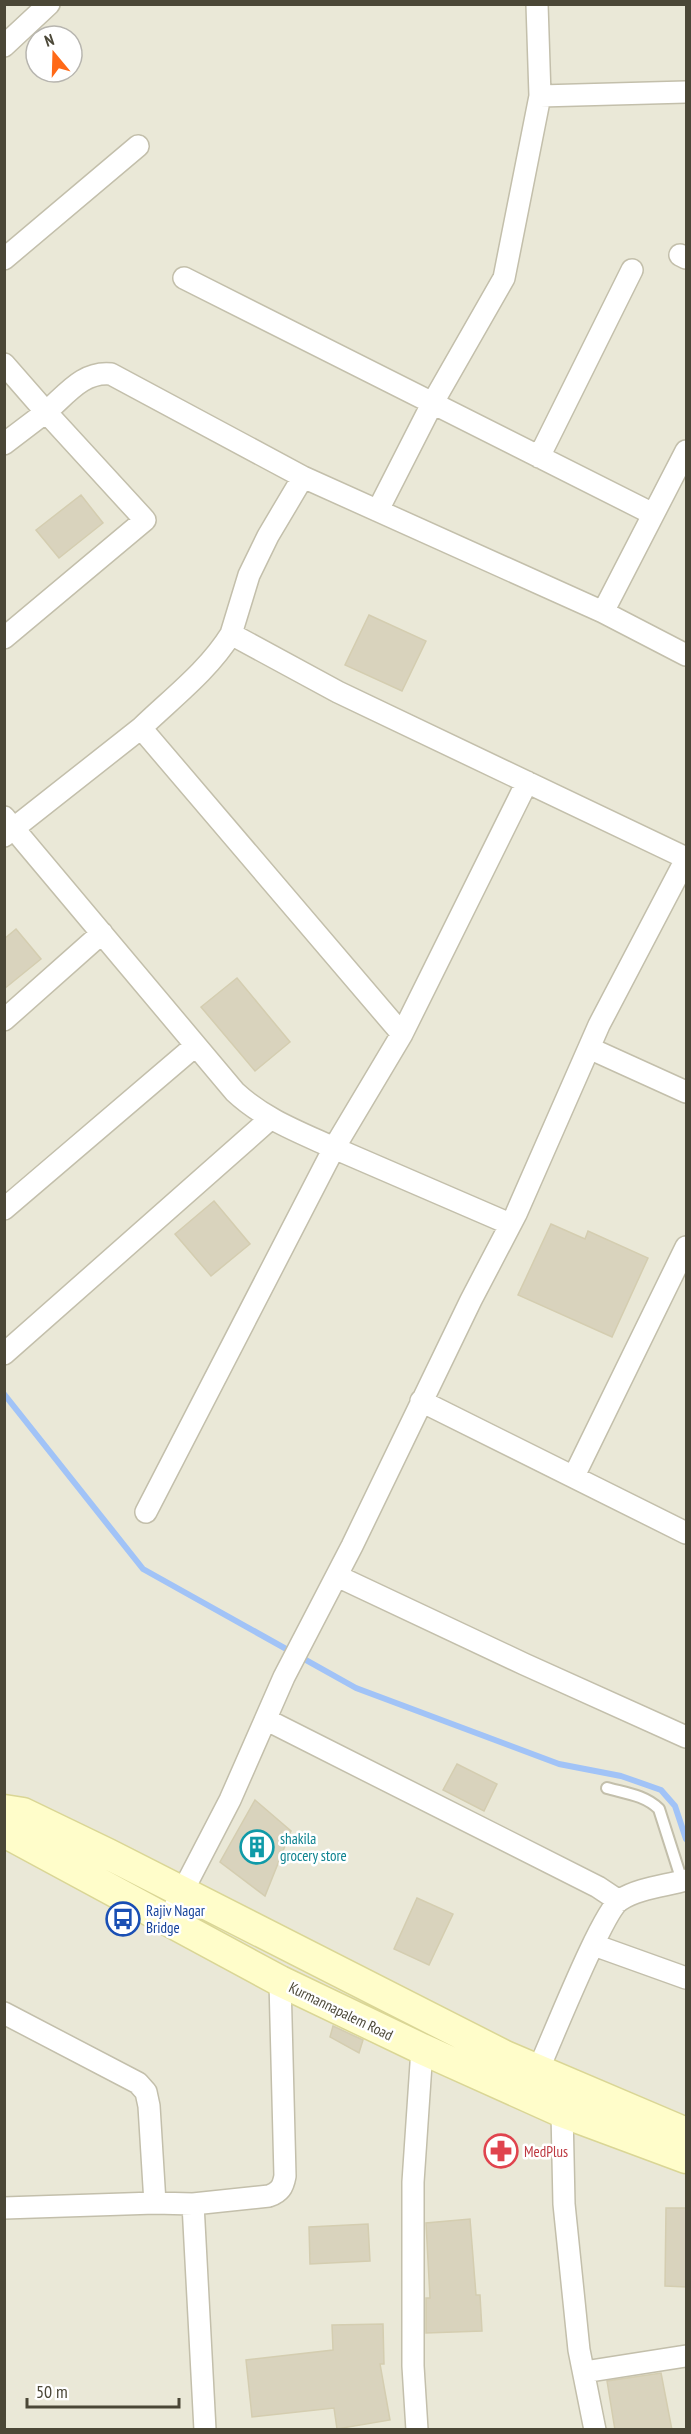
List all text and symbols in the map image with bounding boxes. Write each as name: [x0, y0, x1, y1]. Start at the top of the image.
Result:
north arrow: [24, 24, 84, 84]
text: N: [42, 29, 56, 51]
building icon: shakila grocery store: [239, 1829, 275, 1865]
place label: shakila grocery store: [280, 1829, 347, 1865]
bus stop icon: Rajiv Nagar Bridge: [105, 1901, 141, 1937]
place label: Rajiv Nagar Bridge: [146, 1901, 206, 1937]
street label: Kurmannapalem Road: [286, 1978, 396, 2044]
pharmacy icon: MedPlus: [483, 2133, 519, 2169]
place label: MedPlus: [524, 2142, 568, 2161]
scale bar: [27, 2371, 178, 2409]
text: 50 m: [36, 2380, 68, 2403]

